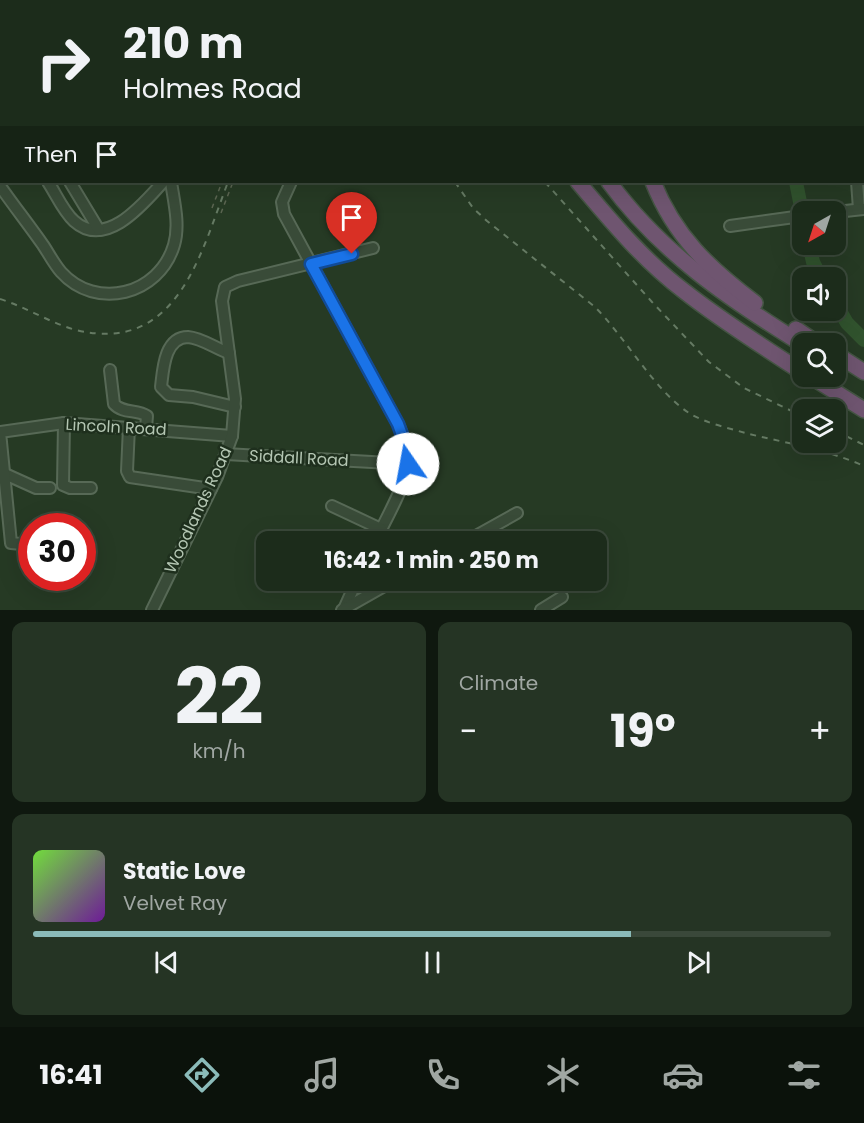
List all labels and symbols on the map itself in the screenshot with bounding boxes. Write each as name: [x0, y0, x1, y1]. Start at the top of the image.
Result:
pin: [326, 192, 377, 254]
north arrow: [792, 201, 846, 255]
street label: Lincoln Road: [65, 413, 167, 441]
position arrow: [376, 432, 440, 496]
street label: Woodlands Road: [159, 443, 237, 577]
street label: Siddall Road: [249, 444, 349, 472]
speed limit sign: 30: [18, 513, 96, 591]

